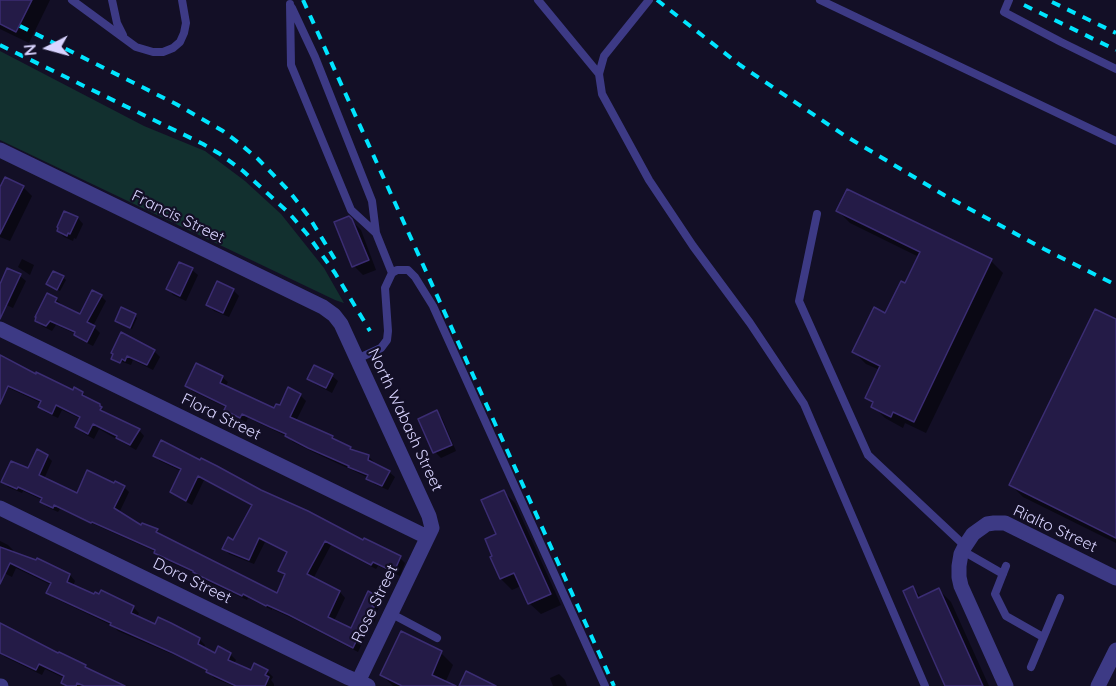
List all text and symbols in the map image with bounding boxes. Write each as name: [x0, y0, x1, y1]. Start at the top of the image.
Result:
north arrow: [18, 18, 78, 78]
text: N: [20, 43, 41, 57]
street label: Francis Street: [128, 186, 228, 248]
street label: North Wabash Street: [363, 346, 447, 494]
street label: Flora Street: [178, 390, 264, 444]
street label: Rialto Street: [1010, 501, 1100, 557]
street label: Dora Street: [150, 554, 234, 608]
street label: Rose Street: [348, 562, 402, 646]

